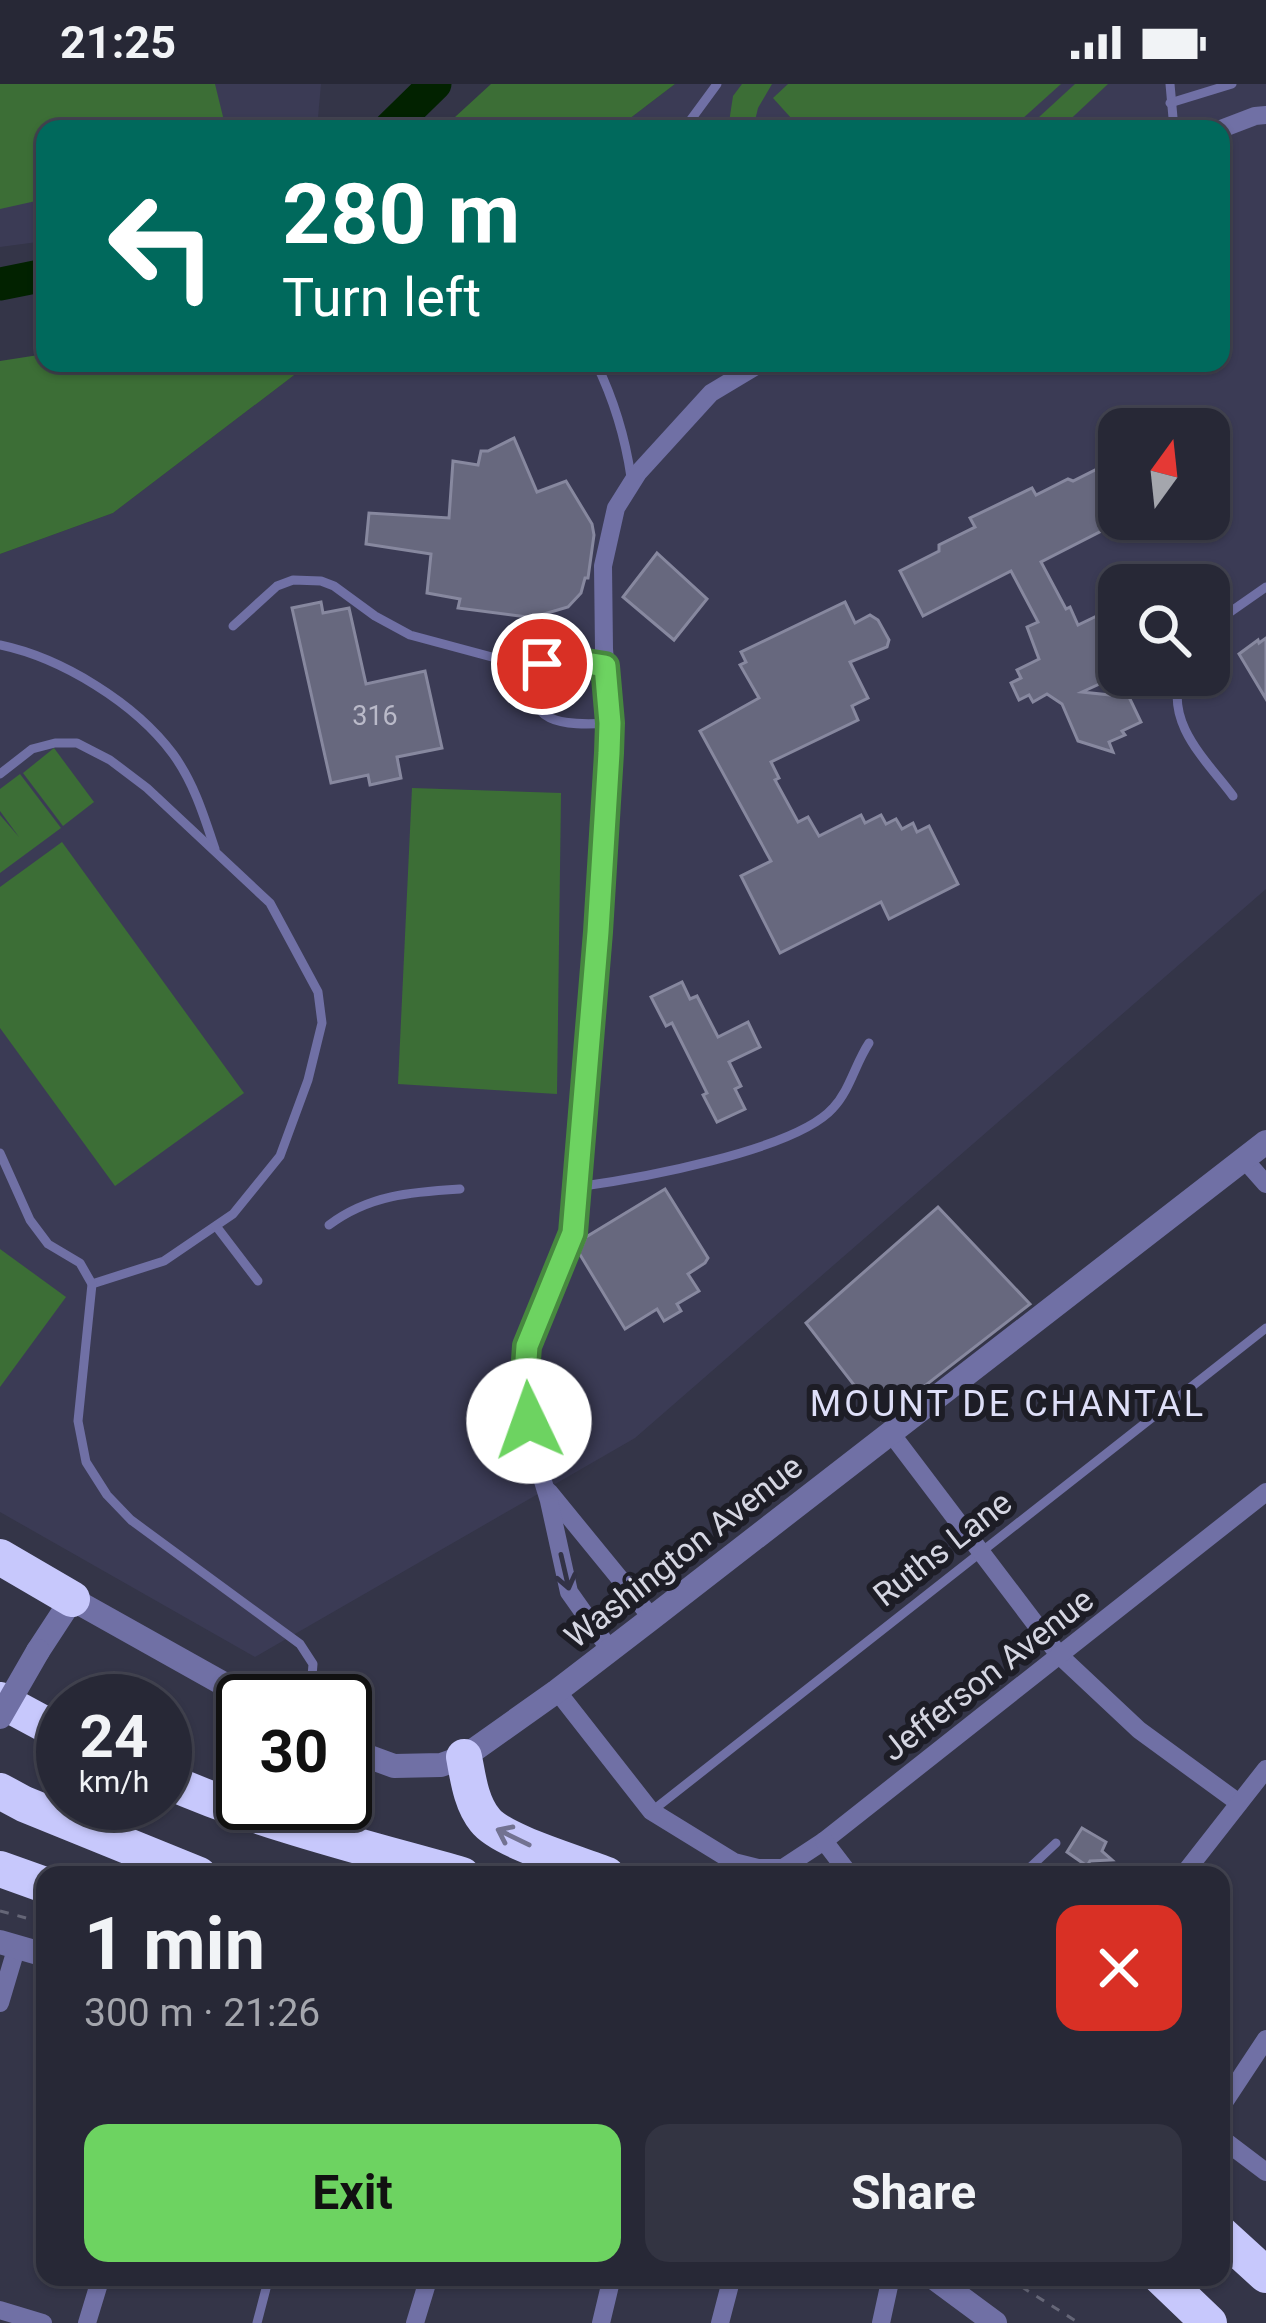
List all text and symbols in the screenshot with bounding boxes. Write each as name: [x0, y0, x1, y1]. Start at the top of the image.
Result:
text: 21:25: [60, 16, 176, 69]
text: 280 m: [282, 165, 520, 264]
icon: left: [84, 168, 240, 324]
text: Turn left: [282, 266, 481, 329]
north arrow: [1098, 408, 1230, 540]
map controls: [1098, 408, 1230, 696]
button: search: [1098, 564, 1230, 696]
pin: [491, 613, 593, 715]
icon: arrive: [509, 631, 575, 697]
house number: 316: [352, 700, 398, 732]
position arrow: [466, 1358, 592, 1484]
district label: MOUNT DE CHANTAL: [810, 1383, 1206, 1425]
street label: Washington Avenue: [557, 1447, 810, 1656]
street label: Ruths Lane: [866, 1482, 1019, 1614]
one-way arrow: [554, 1552, 577, 1590]
street label: Jefferson Avenue: [874, 1580, 1101, 1769]
speed limit sign: 30: [216, 1674, 372, 1830]
text: 24: [80, 1701, 148, 1772]
text: km/h: [79, 1764, 149, 1799]
one-way arrow: [496, 1825, 532, 1848]
text: 1 min: [84, 1902, 265, 1987]
button: close: [1056, 1905, 1182, 2031]
text: 300 m · 21:26: [84, 1990, 320, 2036]
button: Exit: [84, 2124, 621, 2262]
button: Share: [645, 2124, 1182, 2262]

